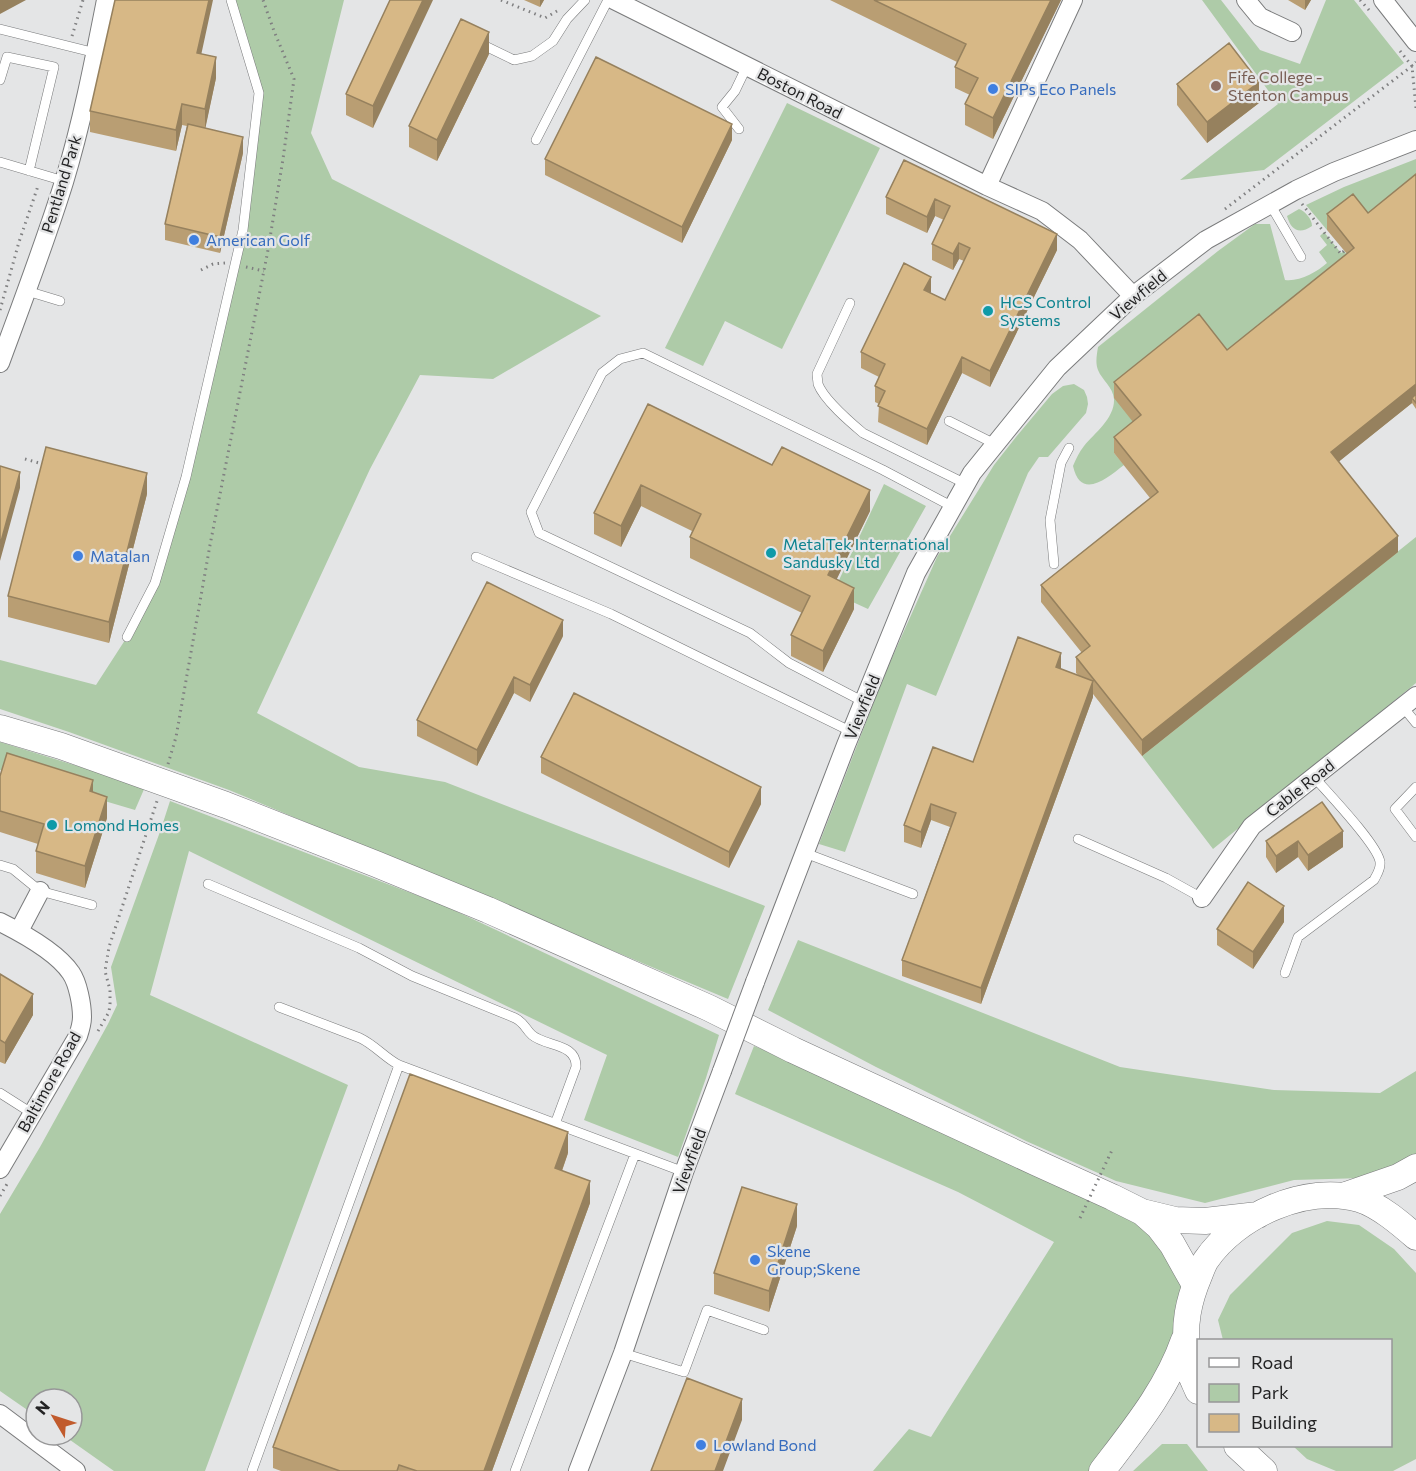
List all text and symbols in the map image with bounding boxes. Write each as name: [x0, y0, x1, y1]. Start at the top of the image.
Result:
street label: Boston Road: [755, 63, 846, 122]
place label: Fife College - Stenton Campus: [1228, 67, 1348, 104]
place label: SIPs Eco Panels: [1005, 79, 1116, 98]
marker: Fife College - Stenton Campus: [1209, 79, 1223, 93]
marker: SIPs Eco Panels: [986, 82, 1000, 96]
street label: Pentland Park: [37, 132, 85, 235]
place label: American Golf: [206, 230, 311, 249]
marker: American Golf: [187, 233, 201, 247]
street label: Viewfield: [1105, 265, 1170, 324]
place label: HCS Control Systems: [1000, 292, 1091, 329]
marker: HCS Control Systems: [981, 304, 995, 318]
place label: MetalTek International Sandusky Ltd: [783, 534, 949, 571]
place label: Matalan: [90, 546, 150, 565]
marker: MetalTek International Sandusky Ltd: [764, 546, 778, 560]
marker: Matalan: [71, 549, 85, 563]
street label: Viewfield: [840, 672, 883, 742]
street label: Cable Road: [1262, 755, 1338, 820]
place label: Lomond Homes: [64, 815, 179, 834]
marker: Lomond Homes: [45, 818, 59, 832]
street label: Baltimore Road: [13, 1028, 84, 1135]
street label: Viewfield: [668, 1125, 709, 1196]
place label: Skene Group;Skene: [767, 1241, 860, 1278]
marker: Skene Group;Skene: [748, 1253, 762, 1267]
legend: [1197, 1339, 1392, 1447]
text: Road: [1251, 1351, 1293, 1373]
text: Park: [1251, 1381, 1289, 1403]
north arrow: [24, 1387, 84, 1447]
text: N: [31, 1397, 53, 1418]
text: Building: [1251, 1411, 1317, 1433]
place label: Lowland Bond: [713, 1435, 816, 1454]
marker: Lowland Bond: [694, 1438, 708, 1452]

